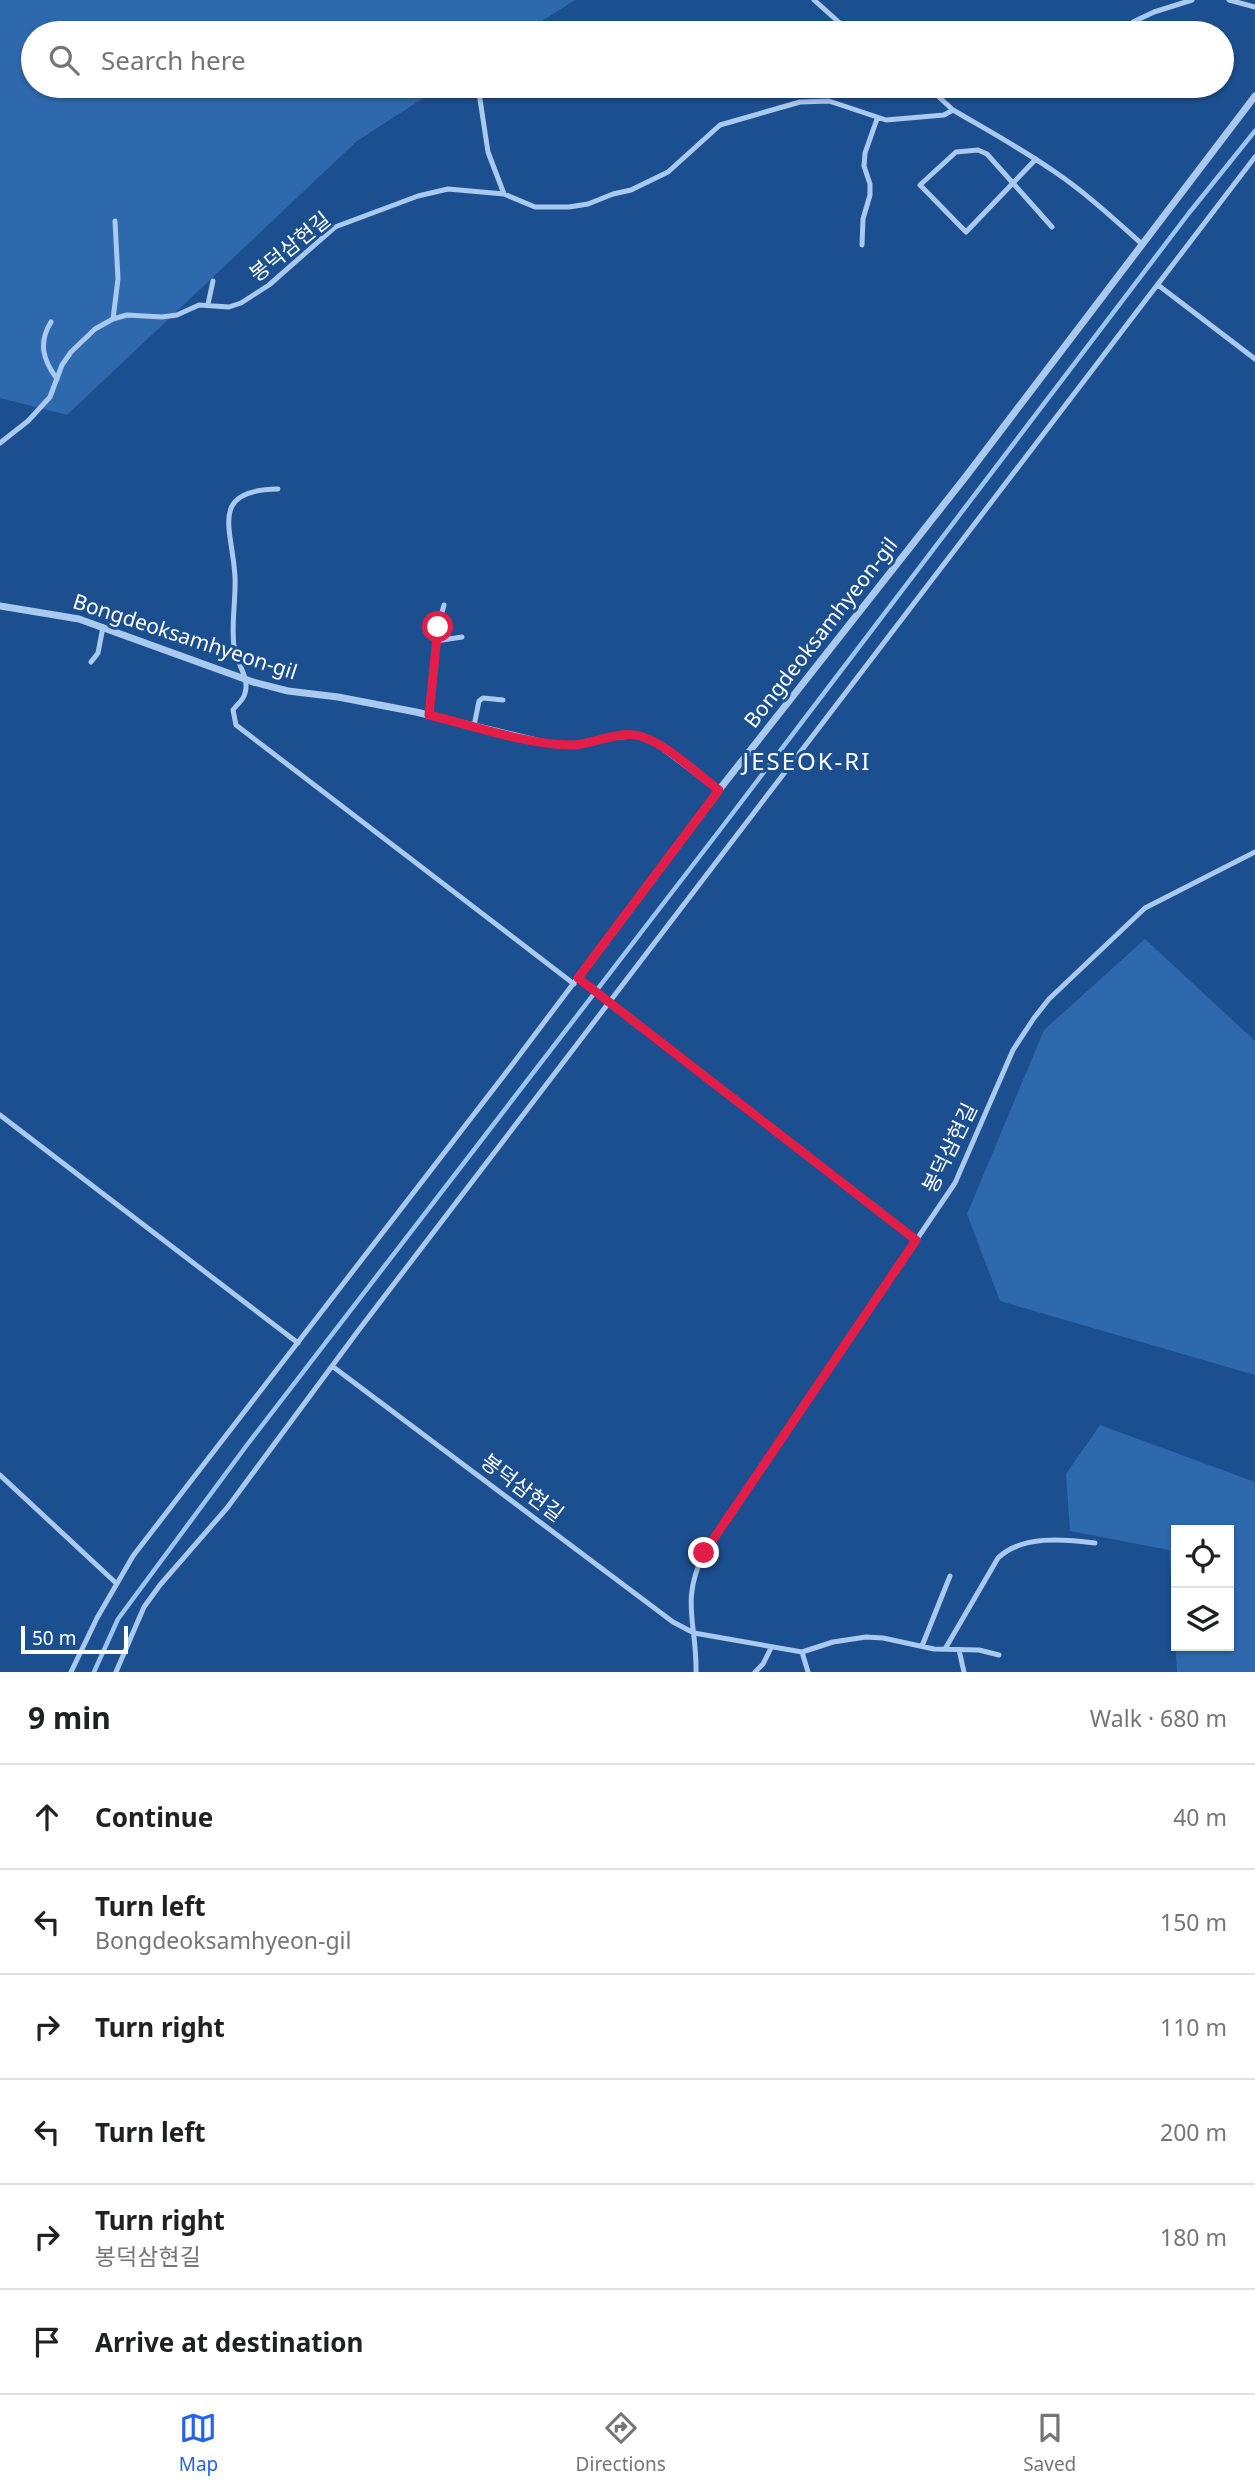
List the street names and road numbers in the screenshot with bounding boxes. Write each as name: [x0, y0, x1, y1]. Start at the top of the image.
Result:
street label: 봉덕삼현길: [243, 205, 336, 288]
street label: Bongdeoksamhyeon-gil: [737, 532, 903, 733]
street label: Bongdeoksamhyeon-gil: [70, 587, 301, 686]
street label: 봉덕삼현길: [915, 1098, 983, 1197]
street label: 봉덕삼현길: [476, 1447, 570, 1527]

